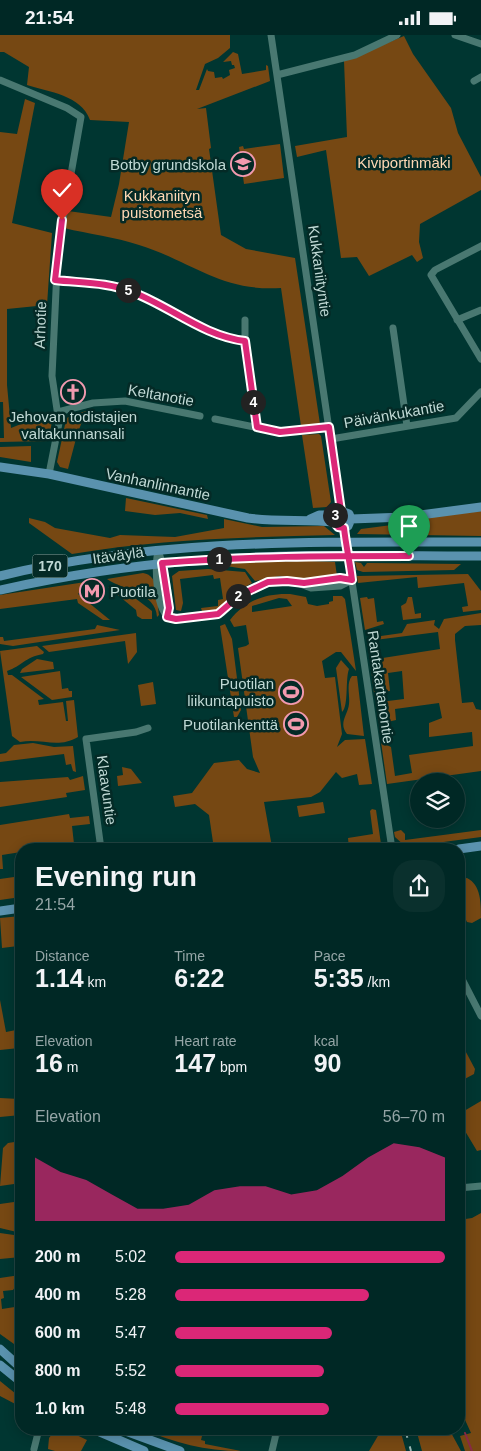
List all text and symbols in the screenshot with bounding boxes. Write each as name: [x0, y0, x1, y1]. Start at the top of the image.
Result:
text: 21:54: [25, 7, 74, 28]
school or university icon: Botby grundskola: [230, 151, 256, 177]
park label: Kiviportinmäki: [357, 154, 451, 171]
place label: Botby grundskola: [110, 156, 227, 173]
pin: [41, 169, 83, 220]
icon: check: [48, 176, 76, 204]
park label: Kukkaniityn puistometsä: [122, 187, 203, 221]
street label: Kukkaniityntie: [305, 224, 335, 318]
pin: 5: [116, 277, 140, 303]
text: 5: [125, 282, 132, 298]
street label: Arhotie: [31, 301, 49, 349]
church icon: Jehovan todistajien valtakunnansali: [60, 379, 86, 405]
street label: Keltanotie: [127, 381, 195, 409]
pin: 4: [240, 389, 266, 415]
text: 4: [250, 394, 257, 410]
street label: Päivänkukantie: [342, 397, 446, 431]
place label: Jehovan todistajien valtakunnansali: [9, 408, 137, 442]
street label: Vanhanlinnantie: [104, 465, 212, 503]
pin: 3: [322, 503, 348, 527]
pin: [388, 505, 430, 556]
text: 3: [332, 507, 339, 523]
icon: arrive: [395, 512, 423, 540]
street label: Itäväylä: [91, 543, 145, 567]
pin: 1: [206, 547, 232, 571]
text: 1: [216, 551, 223, 567]
road number: 170: [32, 555, 68, 577]
metro station icon: Puotila: [79, 578, 105, 604]
place label: Puotila: [110, 583, 157, 600]
pin: 2: [226, 583, 250, 609]
text: 2: [235, 588, 242, 604]
street label: Rantakartanontie: [365, 629, 397, 745]
place label: Puotilan liikuntapuisto: [187, 675, 274, 709]
sports icon: Puotilan liikuntapuisto: [278, 679, 304, 705]
sports icon: Puotilankenttä: [283, 711, 309, 737]
place label: Puotilankenttä: [183, 716, 279, 733]
street label: Klaavuntie: [94, 754, 120, 826]
map controls: [410, 773, 465, 828]
button: layers: [410, 773, 465, 828]
button: share: [393, 860, 445, 912]
text: Evening run: [35, 861, 197, 892]
text: 21:54: [35, 896, 75, 913]
text: Distance: [35, 948, 89, 964]
text: Time: [174, 948, 205, 964]
text: Pace: [314, 948, 346, 964]
text: 1.14: [35, 964, 84, 992]
text: 6:22: [174, 964, 224, 992]
text: 5:35: [314, 964, 364, 992]
text: km: [84, 974, 106, 990]
text: /km: [364, 974, 390, 990]
text: Elevation: [35, 1033, 93, 1049]
text: Heart rate: [174, 1033, 237, 1049]
text: kcal: [314, 1033, 339, 1049]
text: 16: [35, 1049, 63, 1077]
text: 147: [174, 1049, 216, 1077]
text: 90: [314, 1049, 341, 1077]
text: m: [63, 1059, 78, 1075]
text: bpm: [216, 1059, 247, 1075]
text: Elevation: [35, 1108, 101, 1125]
text: 56–70 m: [383, 1108, 445, 1125]
text: 200 m: [35, 1248, 80, 1265]
text: 5:02: [115, 1248, 146, 1265]
text: 400 m: [35, 1286, 80, 1303]
text: 5:28: [115, 1286, 146, 1303]
text: 600 m: [35, 1324, 80, 1341]
text: 5:47: [115, 1324, 146, 1341]
text: 800 m: [35, 1362, 80, 1379]
text: 5:52: [115, 1362, 146, 1379]
text: 1.0 km: [35, 1400, 85, 1417]
text: 5:48: [115, 1400, 146, 1417]

